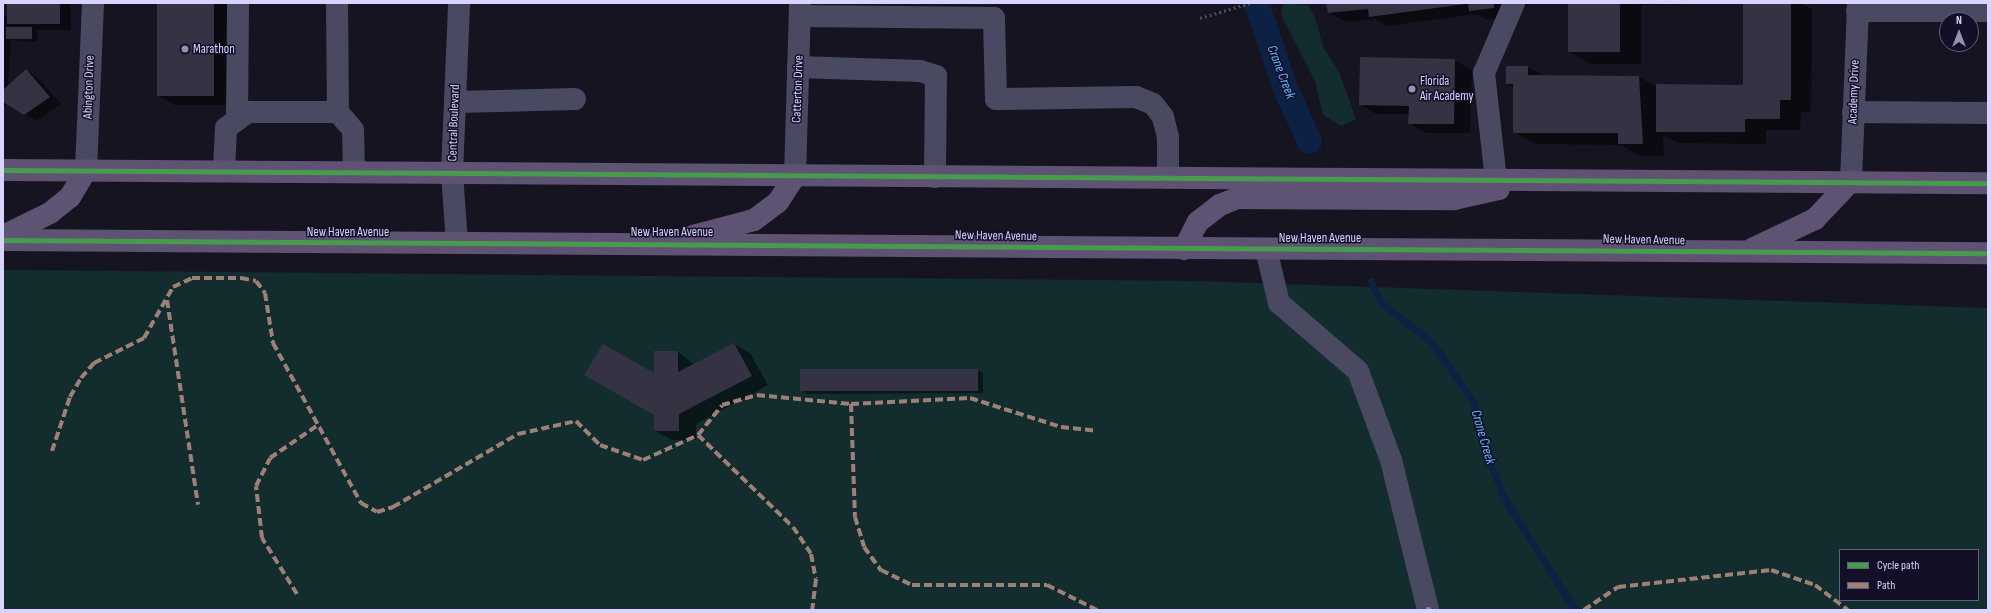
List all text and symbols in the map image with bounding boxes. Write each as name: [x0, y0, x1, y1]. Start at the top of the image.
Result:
north arrow: [1939, 12, 1979, 52]
text: N: [1956, 14, 1962, 27]
place label: Marathon: [193, 41, 235, 57]
water label: Crane Creek: [1263, 43, 1299, 101]
marker: Marathon: [180, 44, 190, 54]
street label: Abington Drive: [80, 55, 98, 119]
street label: Catterton Drive: [789, 55, 807, 123]
street label: Academy Drive: [1845, 59, 1863, 125]
place label: Florida Air Academy: [1420, 74, 1474, 105]
street label: Central Boulevard: [445, 84, 463, 162]
marker: Florida Air Academy: [1407, 84, 1417, 94]
street label: New Haven Avenue: [307, 224, 389, 240]
street label: New Haven Avenue: [631, 224, 713, 240]
street label: New Haven Avenue: [955, 227, 1037, 245]
street label: New Haven Avenue: [1279, 230, 1361, 246]
street label: New Haven Avenue: [1603, 231, 1685, 249]
water label: Crane Creek: [1467, 408, 1499, 466]
legend: [1839, 549, 1979, 601]
text: Cycle path: [1877, 558, 1919, 573]
text: Path: [1877, 578, 1895, 593]

